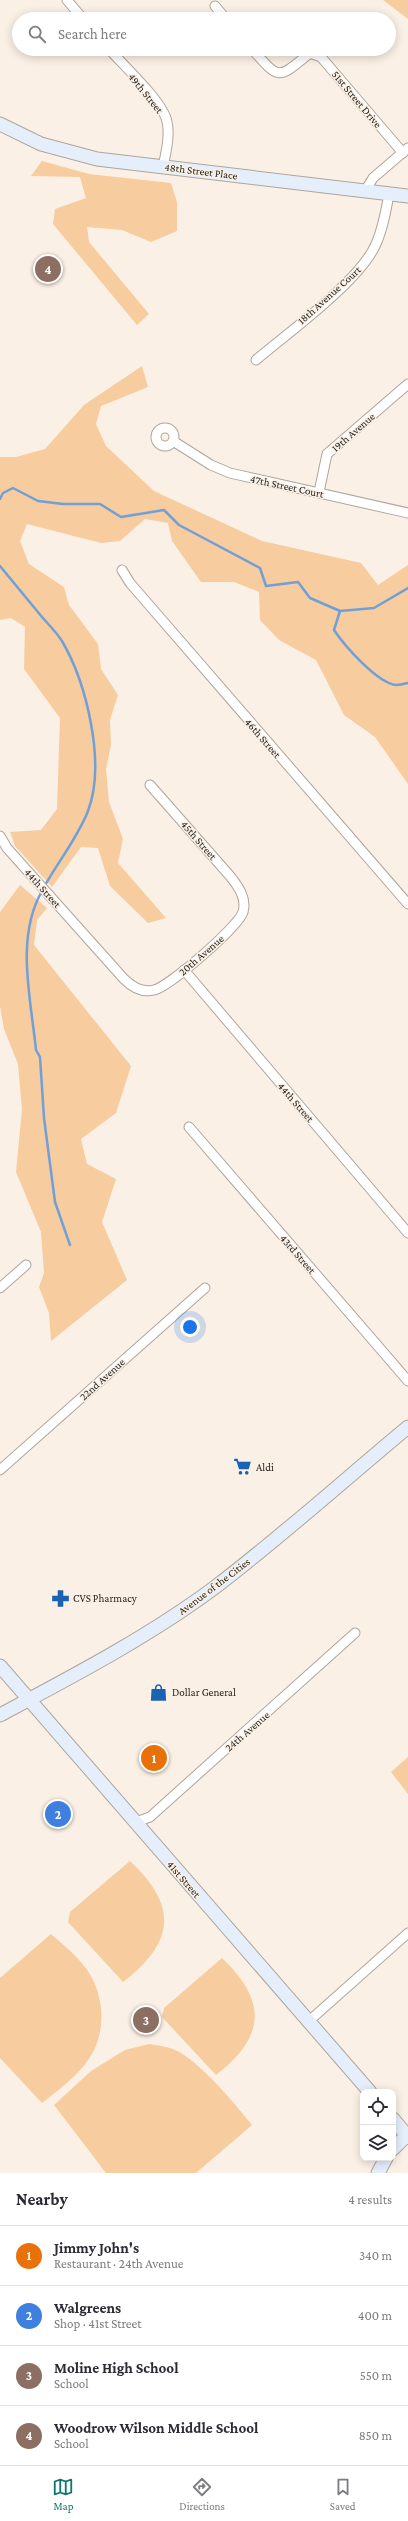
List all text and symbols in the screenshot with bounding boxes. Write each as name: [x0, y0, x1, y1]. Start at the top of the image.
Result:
search box: [12, 12, 396, 56]
icon: search: [26, 23, 48, 45]
text: Search here: [58, 26, 127, 42]
street label: 51st Street Drive: [330, 68, 384, 130]
street label: 49th Street: [126, 70, 166, 116]
street label: 48th Street Place: [164, 161, 239, 181]
pin: 4: [35, 254, 61, 284]
street label: 18th Avenue Court: [295, 263, 363, 327]
street label: 19th Avenue: [329, 410, 377, 454]
street label: 47th Street Court: [249, 472, 325, 500]
street label: 46th Street: [243, 716, 284, 761]
street label: 45th Street: [179, 818, 220, 862]
street label: 44th Street: [22, 866, 64, 910]
street label: 20th Avenue: [176, 932, 226, 978]
street label: 44th Street: [276, 1080, 317, 1125]
street label: 43rd Street: [278, 1232, 319, 1276]
your location: [180, 1317, 200, 1337]
street label: 22nd Avenue: [77, 1355, 127, 1402]
supermarket icon: Aldi: [233, 1457, 253, 1477]
place label: Aldi: [256, 1461, 274, 1473]
street label: Avenue of the Cities: [176, 1555, 252, 1617]
pharmacy icon: CVS Pharmacy: [50, 1588, 70, 1608]
place label: CVS Pharmacy: [73, 1592, 138, 1605]
shop icon: Dollar General: [149, 1682, 169, 1702]
place label: Dollar General: [172, 1686, 236, 1698]
street label: 24th Avenue: [222, 1708, 272, 1754]
pin: 1: [141, 1743, 167, 1773]
pin: 2: [45, 1799, 71, 1829]
street label: 41st Street: [165, 1858, 204, 1900]
pin: 3: [133, 2005, 159, 2035]
map controls: [360, 2089, 396, 2161]
button: locate: [360, 2089, 396, 2125]
button: layers: [360, 2125, 396, 2161]
text: Nearby: [16, 2190, 68, 2209]
text: 4 results: [348, 2192, 392, 2207]
text: Jimmy John's: [54, 2240, 139, 2256]
text: 1: [27, 2248, 31, 2263]
text: 340 m: [359, 2248, 392, 2263]
text: Restaurant · 24th Avenue: [54, 2256, 184, 2271]
text: Walgreens: [54, 2300, 121, 2316]
text: 2: [26, 2308, 32, 2323]
text: 400 m: [358, 2308, 392, 2323]
text: Shop · 41st Street: [54, 2316, 142, 2331]
text: Moline High School: [54, 2360, 179, 2376]
text: 3: [26, 2368, 32, 2383]
text: 550 m: [360, 2368, 392, 2383]
text: School: [54, 2376, 89, 2391]
text: Woodrow Wilson Middle School: [54, 2420, 258, 2436]
text: 4: [25, 2428, 33, 2443]
text: 850 m: [359, 2428, 392, 2443]
text: School: [54, 2436, 89, 2451]
tab: Map: [52, 2476, 74, 2512]
tab: Directions: [179, 2476, 225, 2512]
tab: Saved: [330, 2476, 356, 2512]

